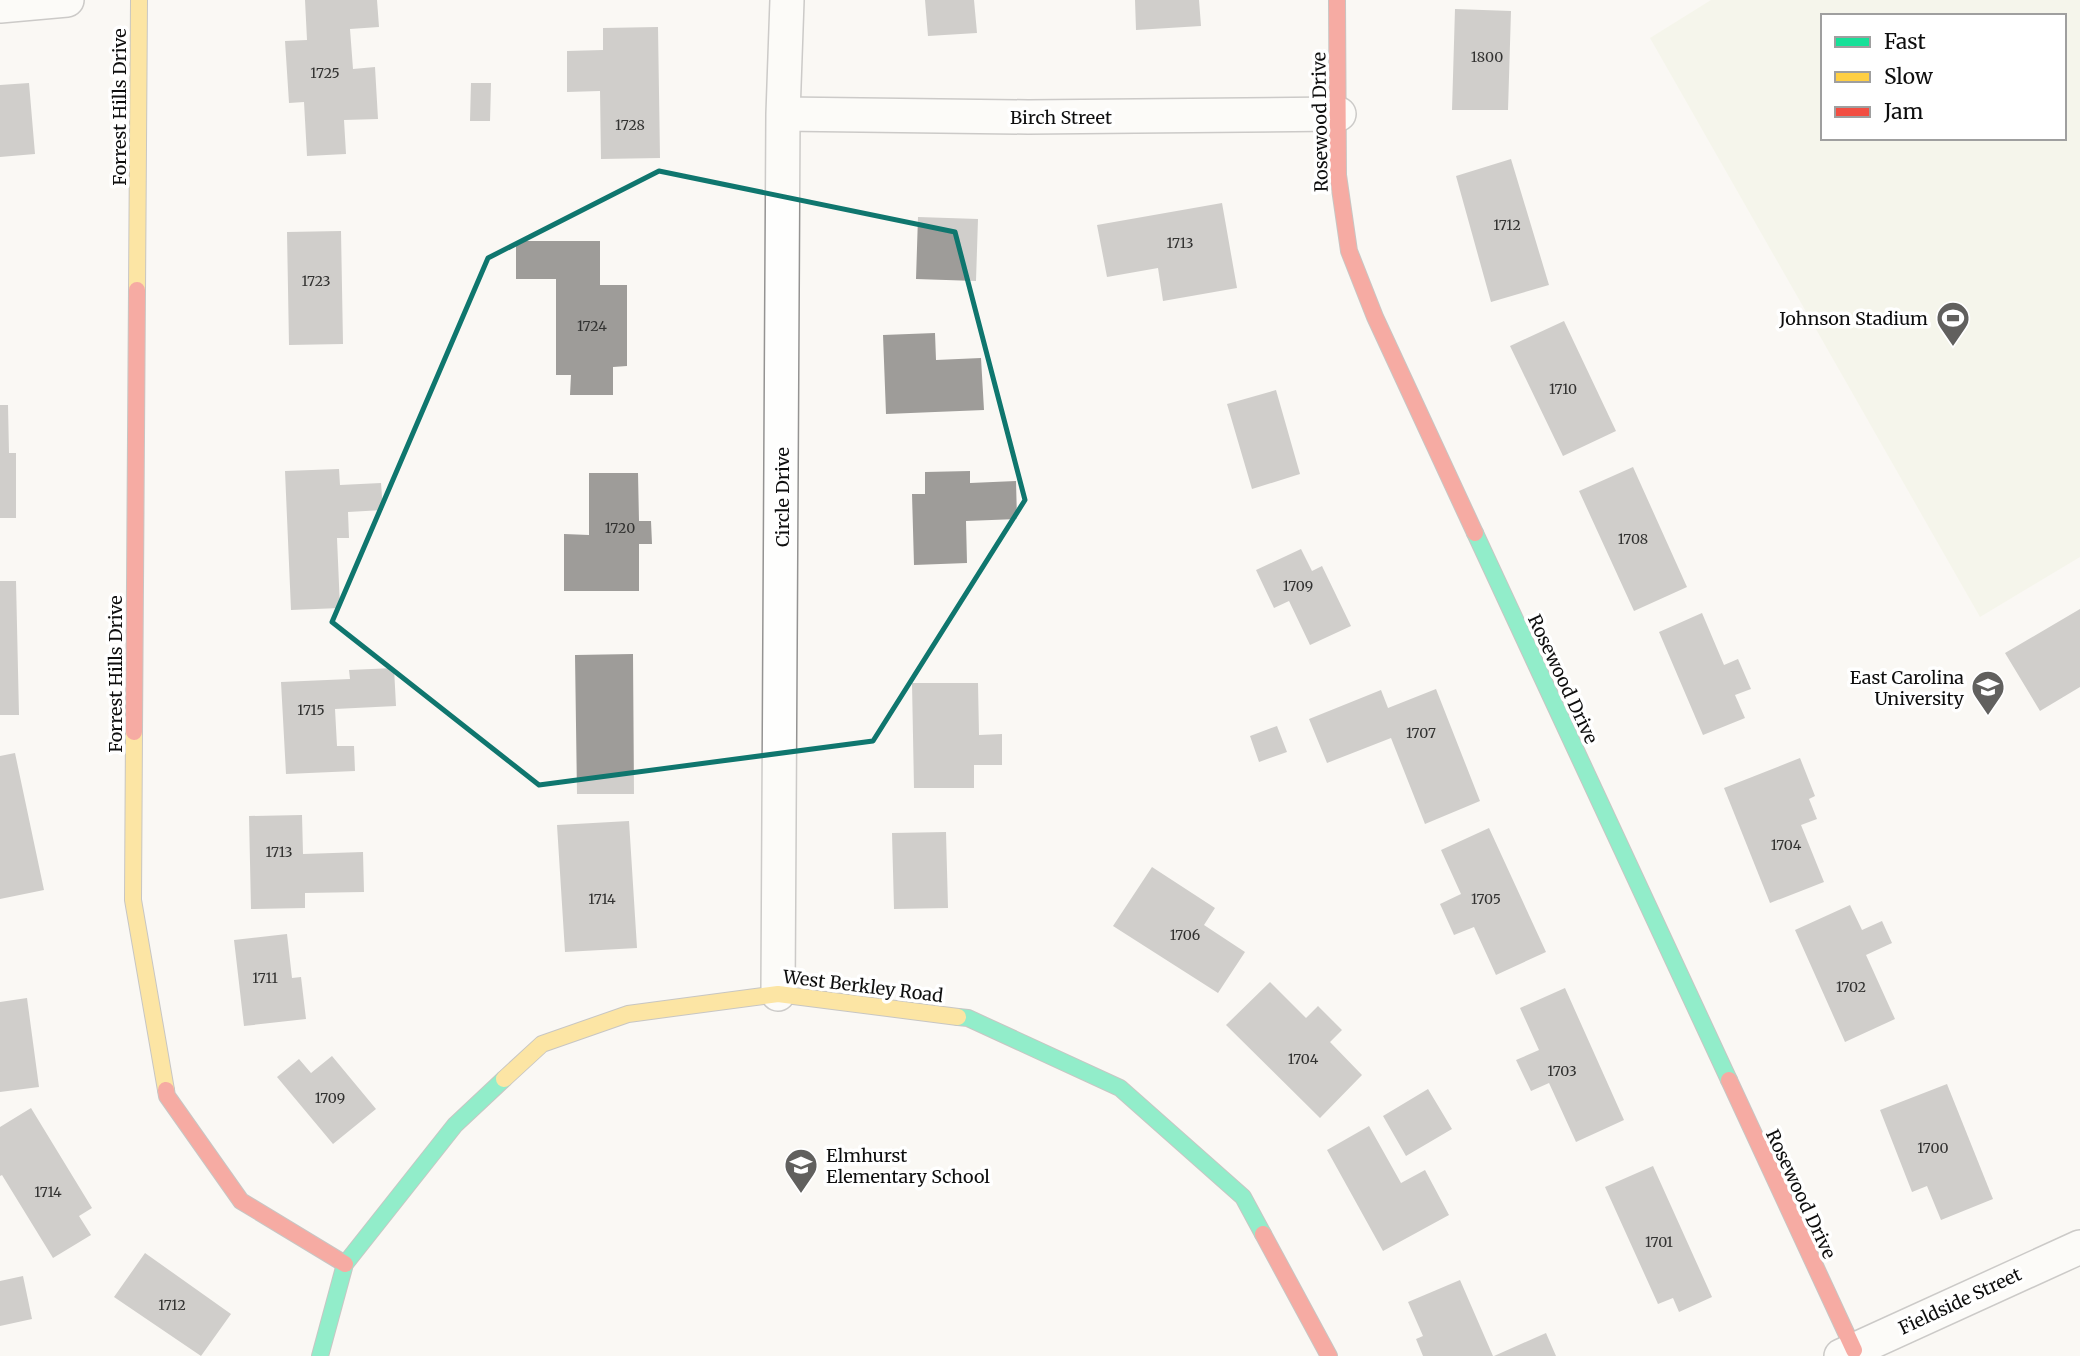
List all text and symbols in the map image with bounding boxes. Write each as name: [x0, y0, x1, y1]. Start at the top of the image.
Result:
legend: [1821, 14, 2066, 140]
street label: Forrest Hills Drive: [108, 28, 131, 186]
text: Fast: [1884, 28, 1926, 55]
house number: 1800: [1471, 48, 1503, 66]
street label: Rosewood Drive: [1307, 52, 1333, 192]
text: Slow: [1884, 63, 1933, 90]
house number: 1725: [310, 64, 340, 82]
text: Jam: [1883, 98, 1923, 125]
street label: Birch Street: [1010, 106, 1112, 129]
house number: 1728: [615, 116, 645, 134]
house number: 1712: [1493, 216, 1521, 234]
house number: 1713: [1166, 234, 1194, 252]
house number: 1723: [301, 272, 331, 290]
sports icon: Johnson Stadium: [1934, 299, 1972, 348]
place label: Johnson Stadium: [1778, 307, 1928, 330]
house number: 1724: [577, 317, 607, 335]
house number: 1710: [1549, 380, 1577, 398]
street label: Circle Drive: [771, 447, 794, 547]
house number: 1720: [605, 519, 635, 537]
house number: 1708: [1618, 530, 1648, 548]
house number: 1709: [1283, 577, 1313, 595]
street label: Forrest Hills Drive: [104, 595, 127, 753]
street label: Rosewood Drive: [1523, 611, 1603, 747]
place label: East Carolina University: [1850, 666, 1965, 710]
school or university icon: East Carolina University: [1969, 668, 2007, 717]
house number: 1715: [297, 701, 325, 719]
house number: 1707: [1406, 724, 1436, 742]
house number: 1704: [1771, 836, 1802, 854]
house number: 1713: [265, 843, 293, 861]
house number: 1714: [588, 890, 616, 908]
house number: 1705: [1471, 890, 1501, 908]
house number: 1706: [1170, 926, 1200, 944]
street label: West Berkley Road: [781, 965, 945, 1007]
house number: 1711: [252, 969, 278, 987]
house number: 1702: [1836, 978, 1866, 996]
house number: 1704: [1288, 1050, 1319, 1068]
house number: 1703: [1547, 1062, 1577, 1080]
house number: 1709: [315, 1089, 345, 1107]
street label: Rosewood Drive: [1761, 1126, 1841, 1262]
house number: 1700: [1917, 1139, 1949, 1157]
place label: Elmhurst Elementary School: [826, 1144, 990, 1188]
school or university icon: Elmhurst Elementary School: [782, 1146, 820, 1195]
house number: 1714: [34, 1183, 62, 1201]
house number: 1701: [1645, 1233, 1673, 1251]
street label: Fieldside Street: [1895, 1262, 2025, 1340]
house number: 1712: [158, 1296, 186, 1314]

